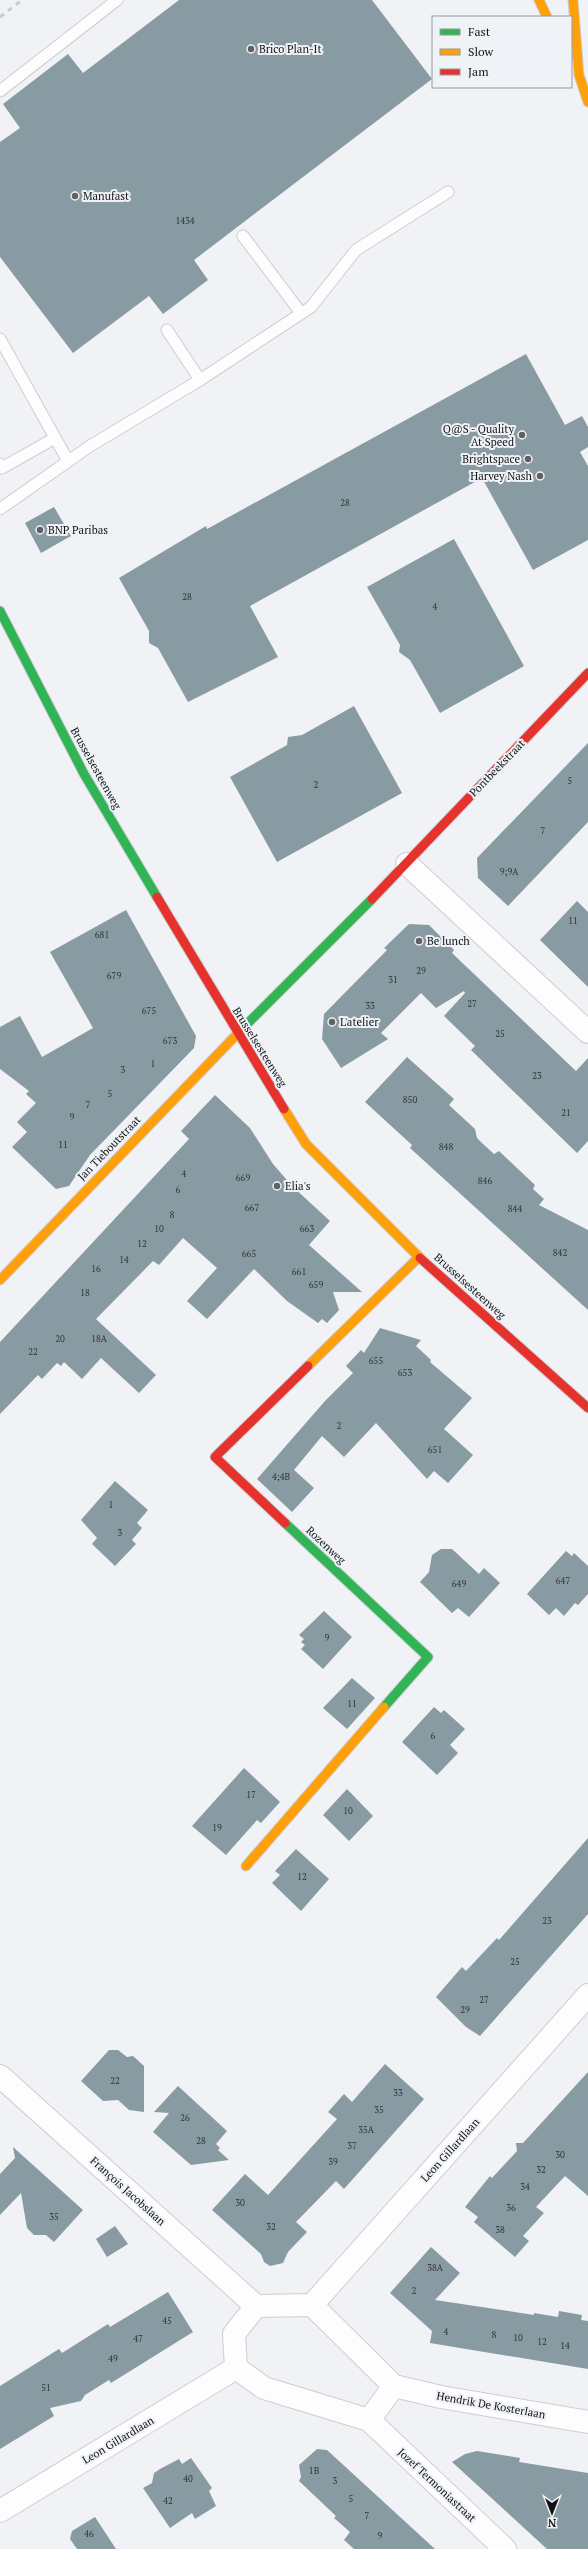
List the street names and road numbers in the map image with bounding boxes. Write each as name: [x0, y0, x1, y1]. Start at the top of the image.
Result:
street label: Brusselsesteenweg: [68, 725, 124, 812]
street label: Pontbeekstraat: [466, 737, 528, 799]
street label: Brusselsesteenweg: [230, 1004, 290, 1090]
street label: Jan Tieboutstraat: [74, 1113, 144, 1183]
street label: Brusselsesteenweg: [431, 1250, 509, 1322]
street label: Rozenweg: [303, 1523, 349, 1567]
street label: Leon Gillardlaan: [418, 2115, 483, 2185]
street label: François Jacobslaan: [88, 2154, 169, 2229]
street label: Hendrik De Kosterlaan: [435, 2389, 547, 2422]
street label: Leon Gillardlaan: [80, 2413, 157, 2467]
street label: Jozef Termoniastraat: [395, 2445, 479, 2525]

